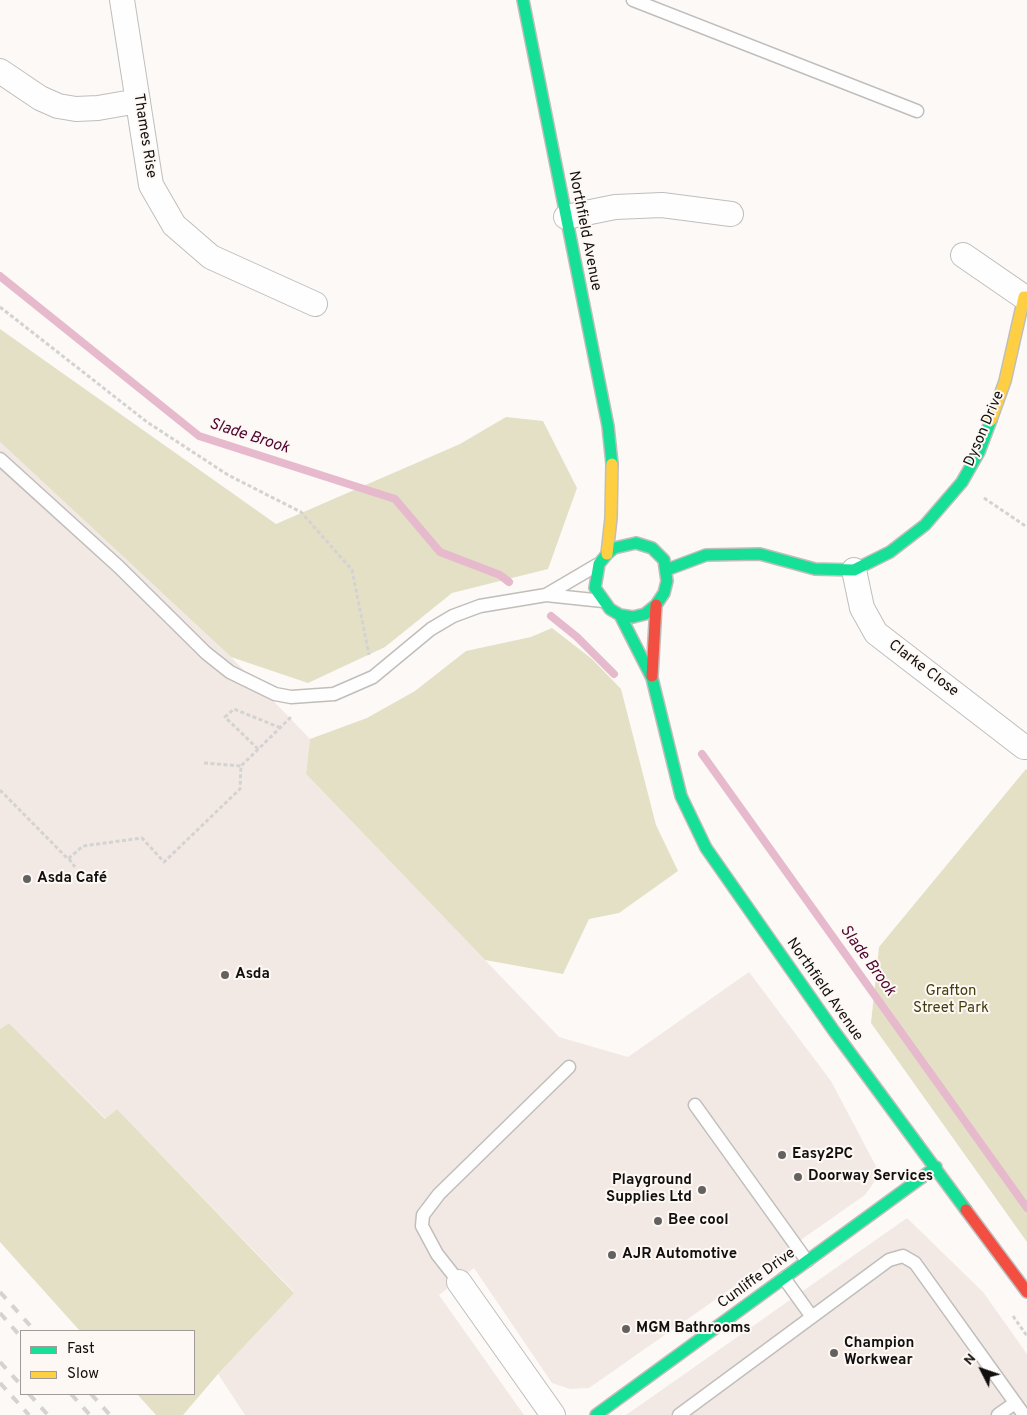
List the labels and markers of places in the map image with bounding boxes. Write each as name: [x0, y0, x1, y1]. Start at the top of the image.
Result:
place label: Asda Café: [37, 870, 107, 888]
marker: Asda Café: [21, 873, 33, 885]
place label: Asda: [235, 966, 270, 984]
marker: Asda: [219, 969, 231, 981]
place label: Easy2PC: [792, 1146, 853, 1164]
marker: Easy2PC: [776, 1149, 788, 1161]
place label: Doorway Services: [808, 1168, 933, 1186]
marker: Doorway Services: [792, 1171, 804, 1183]
place label: Playground Supplies Ltd: [606, 1172, 692, 1207]
marker: Playground Supplies Ltd: [696, 1184, 708, 1196]
place label: Bee cool: [668, 1212, 729, 1230]
marker: Bee cool: [652, 1215, 664, 1227]
place label: AJR Automotive: [622, 1246, 737, 1264]
marker: AJR Automotive: [606, 1249, 618, 1261]
place label: MGM Bathrooms: [636, 1320, 751, 1338]
marker: MGM Bathrooms: [620, 1323, 632, 1335]
place label: Champion Workwear: [844, 1335, 914, 1370]
marker: Champion Workwear: [828, 1347, 840, 1359]

